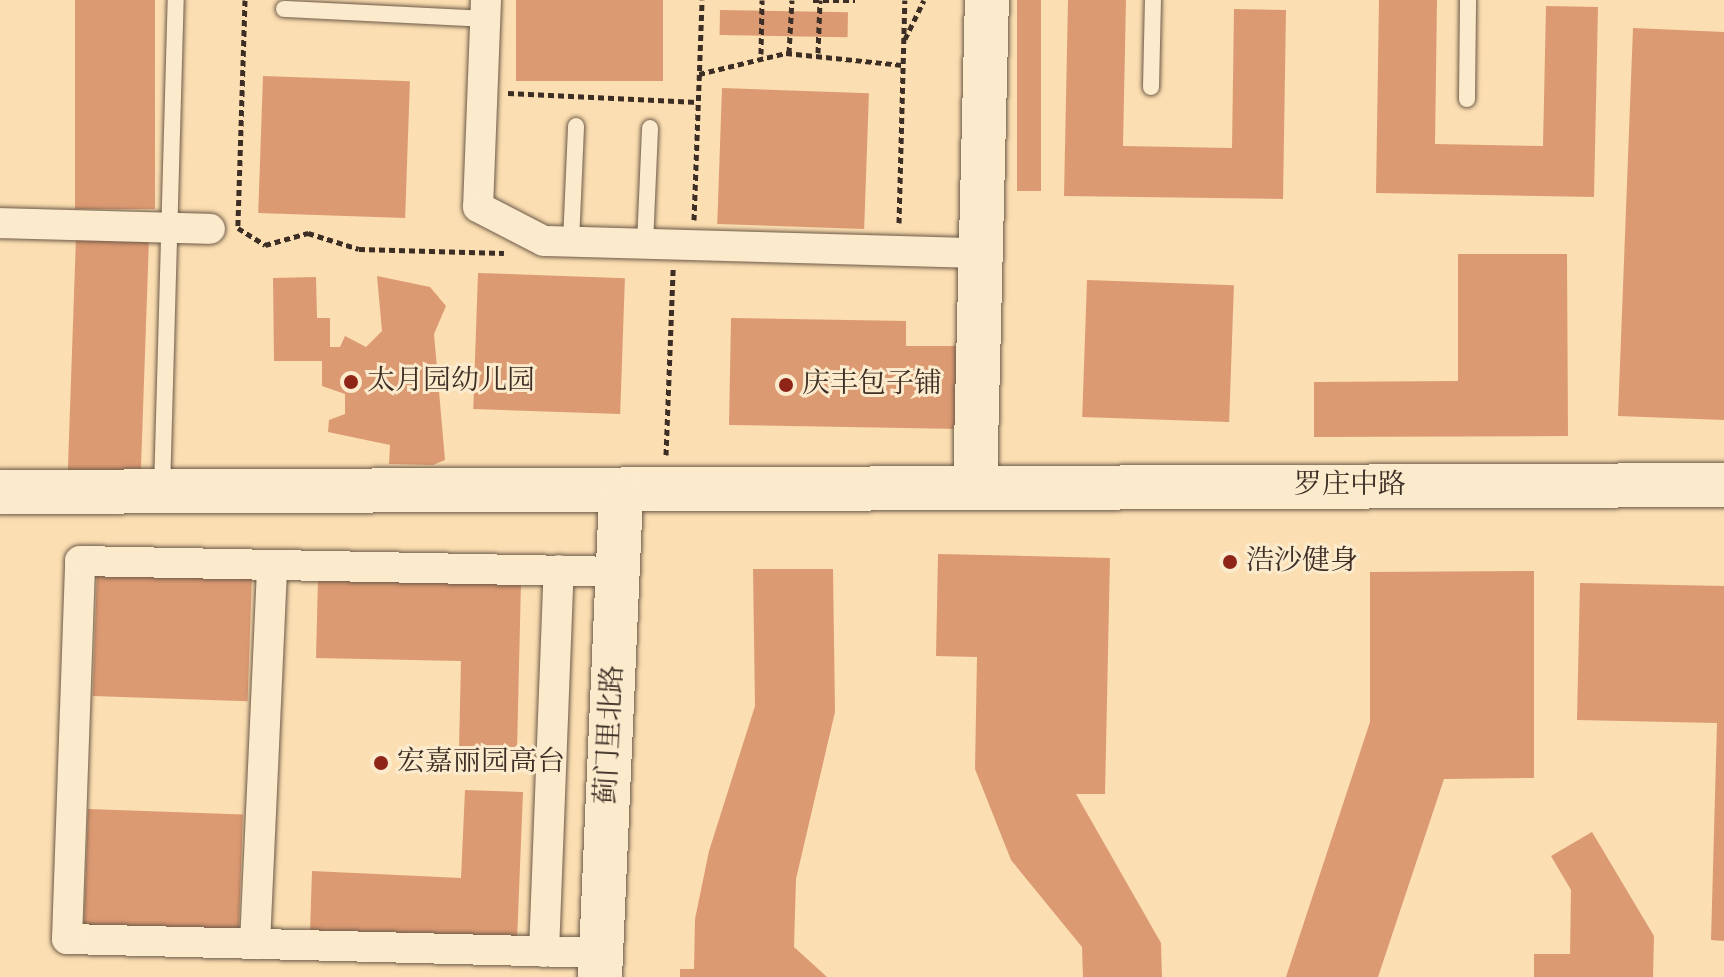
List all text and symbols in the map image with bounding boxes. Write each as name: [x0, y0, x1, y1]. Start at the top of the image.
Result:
place label: 太月园幼儿园: [367, 365, 535, 399]
place label: 庆丰包子铺: [802, 368, 942, 402]
marker: 太月园幼儿园: [342, 373, 360, 391]
marker: 庆丰包子铺: [777, 376, 795, 394]
street label: 罗庄中路: [1294, 469, 1406, 503]
place label: 浩沙健身: [1246, 545, 1358, 579]
marker: 浩沙健身: [1221, 553, 1239, 571]
street label: 蓟门里北路: [591, 664, 631, 806]
place label: 宏嘉丽园高台: [397, 746, 565, 780]
marker: 宏嘉丽园高台: [372, 754, 390, 772]

